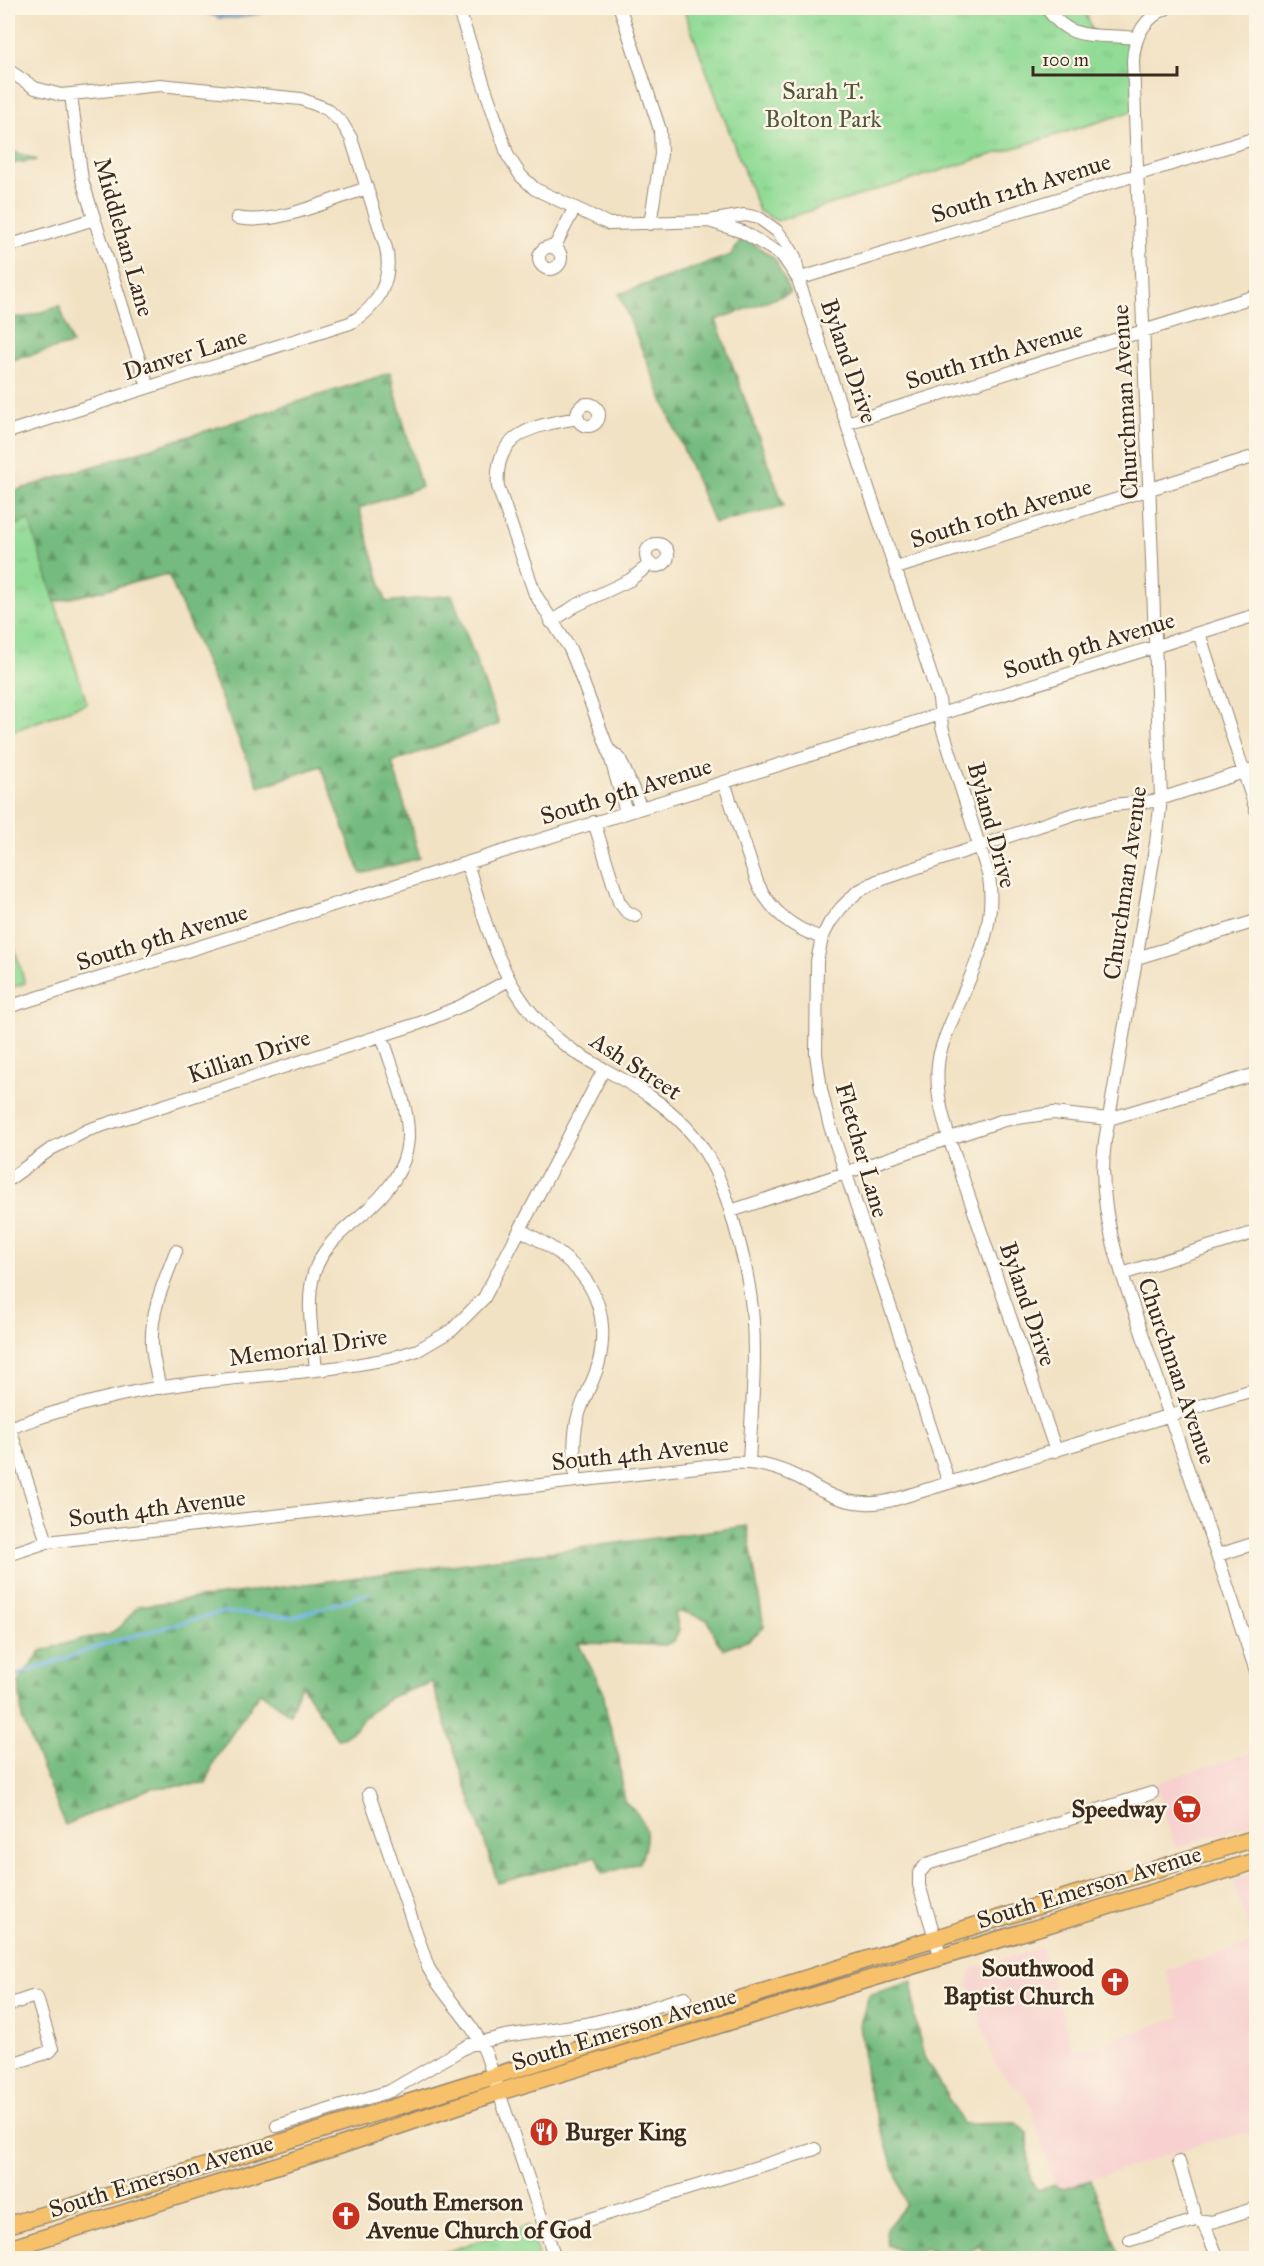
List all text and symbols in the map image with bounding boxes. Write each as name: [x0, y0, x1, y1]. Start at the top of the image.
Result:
scale bar: [1033, 39, 1177, 77]
text: 100 m: [1042, 49, 1089, 71]
park label: Sarah T. Bolton Park: [765, 76, 882, 134]
street label: South 12th Avenue: [928, 146, 1114, 230]
street label: Middlehan Lane: [87, 154, 161, 320]
street label: Byland Drive: [814, 295, 884, 427]
street label: Churchman Avenue: [1105, 304, 1145, 500]
street label: South 11th Avenue: [902, 314, 1086, 396]
street label: Danver Lane: [119, 321, 251, 387]
street label: South 10th Avenue: [907, 471, 1095, 555]
street label: South 9th Avenue: [1000, 605, 1178, 685]
street label: South 9th Avenue: [537, 751, 715, 831]
street label: Byland Drive: [961, 759, 1023, 891]
street label: Churchman Avenue: [1097, 784, 1153, 982]
street label: South 9th Avenue: [73, 897, 251, 977]
street label: Killian Drive: [184, 1022, 314, 1090]
street label: Ash Street: [584, 1025, 688, 1107]
street label: Fletcher Lane: [828, 1079, 896, 1221]
street label: Byland Drive: [993, 1238, 1063, 1370]
street label: Churchman Avenue: [1131, 1274, 1223, 1468]
street label: Memorial Drive: [227, 1321, 389, 1373]
street label: South 4th Avenue: [550, 1429, 730, 1477]
street label: South 4th Avenue: [67, 1482, 247, 1534]
supermarket icon: Speedway: [1171, 1793, 1203, 1825]
place label: Speedway: [1072, 1794, 1168, 1824]
street label: South Emerson Avenue: [973, 1839, 1205, 1935]
place label: Southwood Baptist Church: [944, 1953, 1095, 2011]
church icon: Southwood Baptist Church: [1099, 1966, 1131, 1998]
street label: South Emerson Avenue: [508, 1981, 740, 2077]
restaurant icon: Burger King: [528, 2116, 560, 2148]
place label: Burger King: [565, 2117, 687, 2147]
street label: South Emerson Avenue: [45, 2128, 277, 2224]
place label: South Emerson Avenue Church of God: [365, 2187, 592, 2245]
church icon: South Emerson Avenue Church of God: [330, 2200, 362, 2232]

